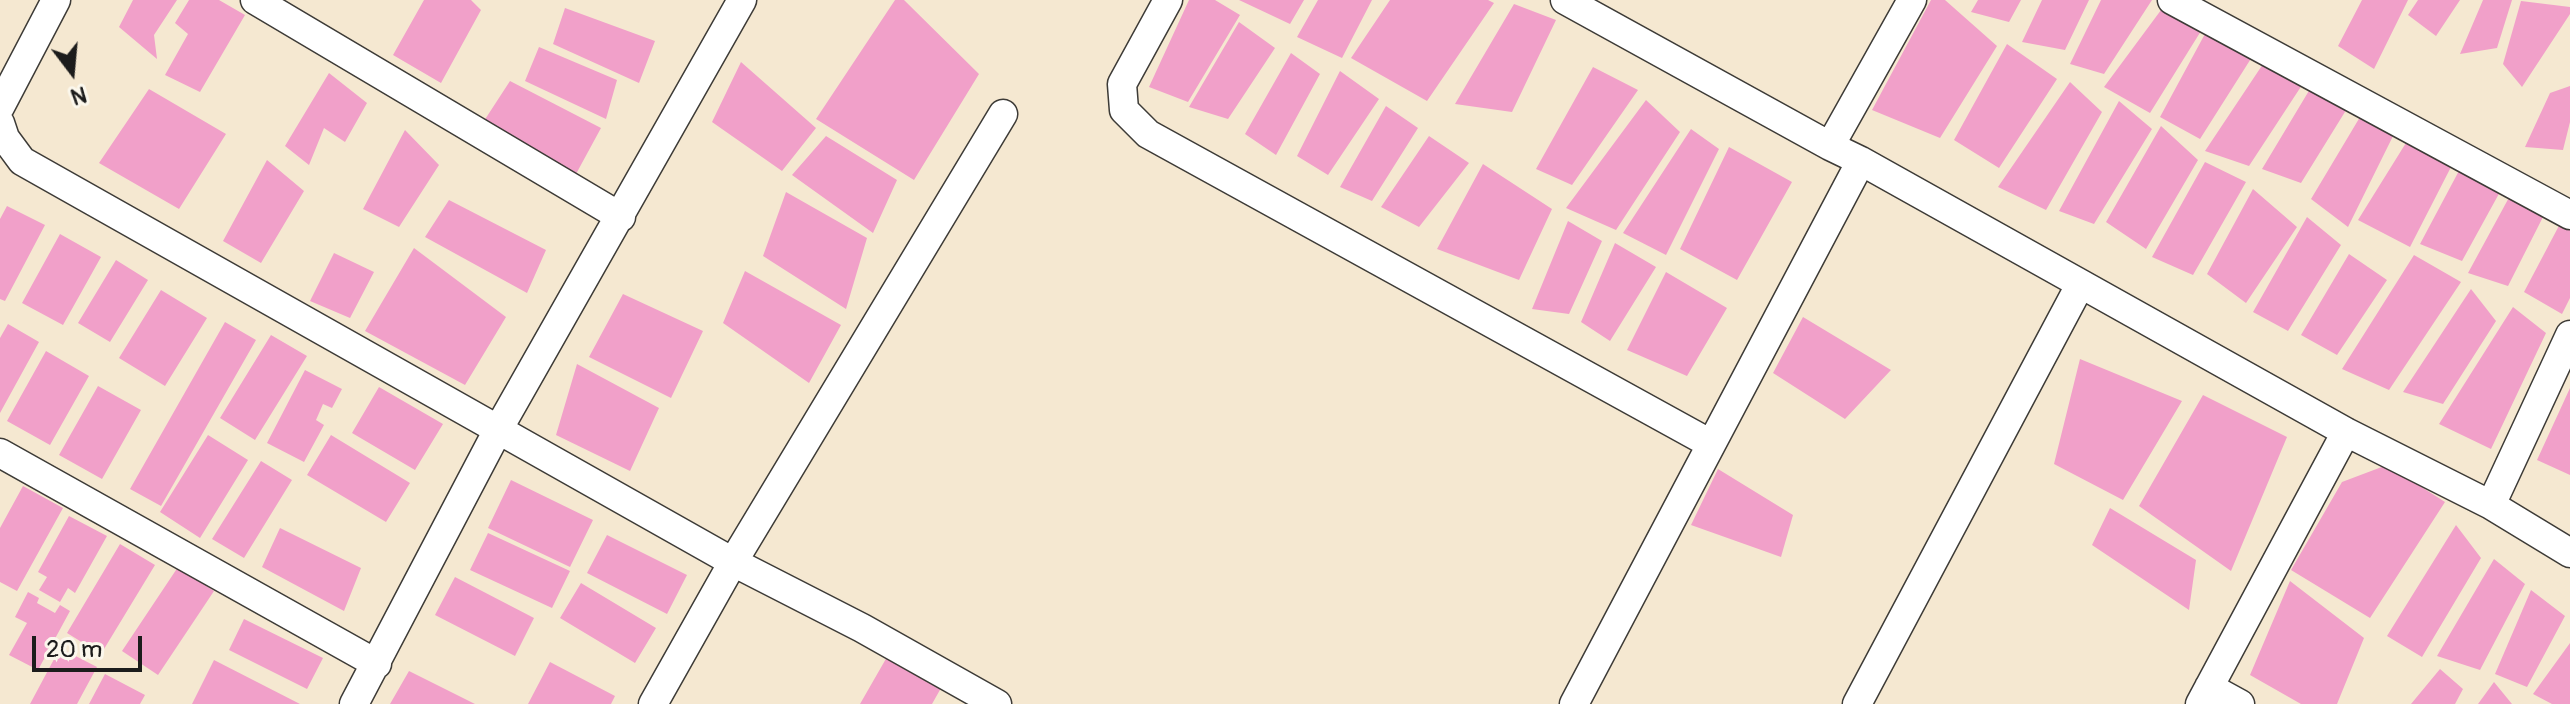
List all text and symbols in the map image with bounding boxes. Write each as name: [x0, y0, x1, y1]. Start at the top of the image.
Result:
north arrow: [32, 32, 112, 112]
text: N: [68, 80, 90, 111]
scale bar: [36, 620, 146, 670]
text: 20 m: [46, 635, 102, 664]

